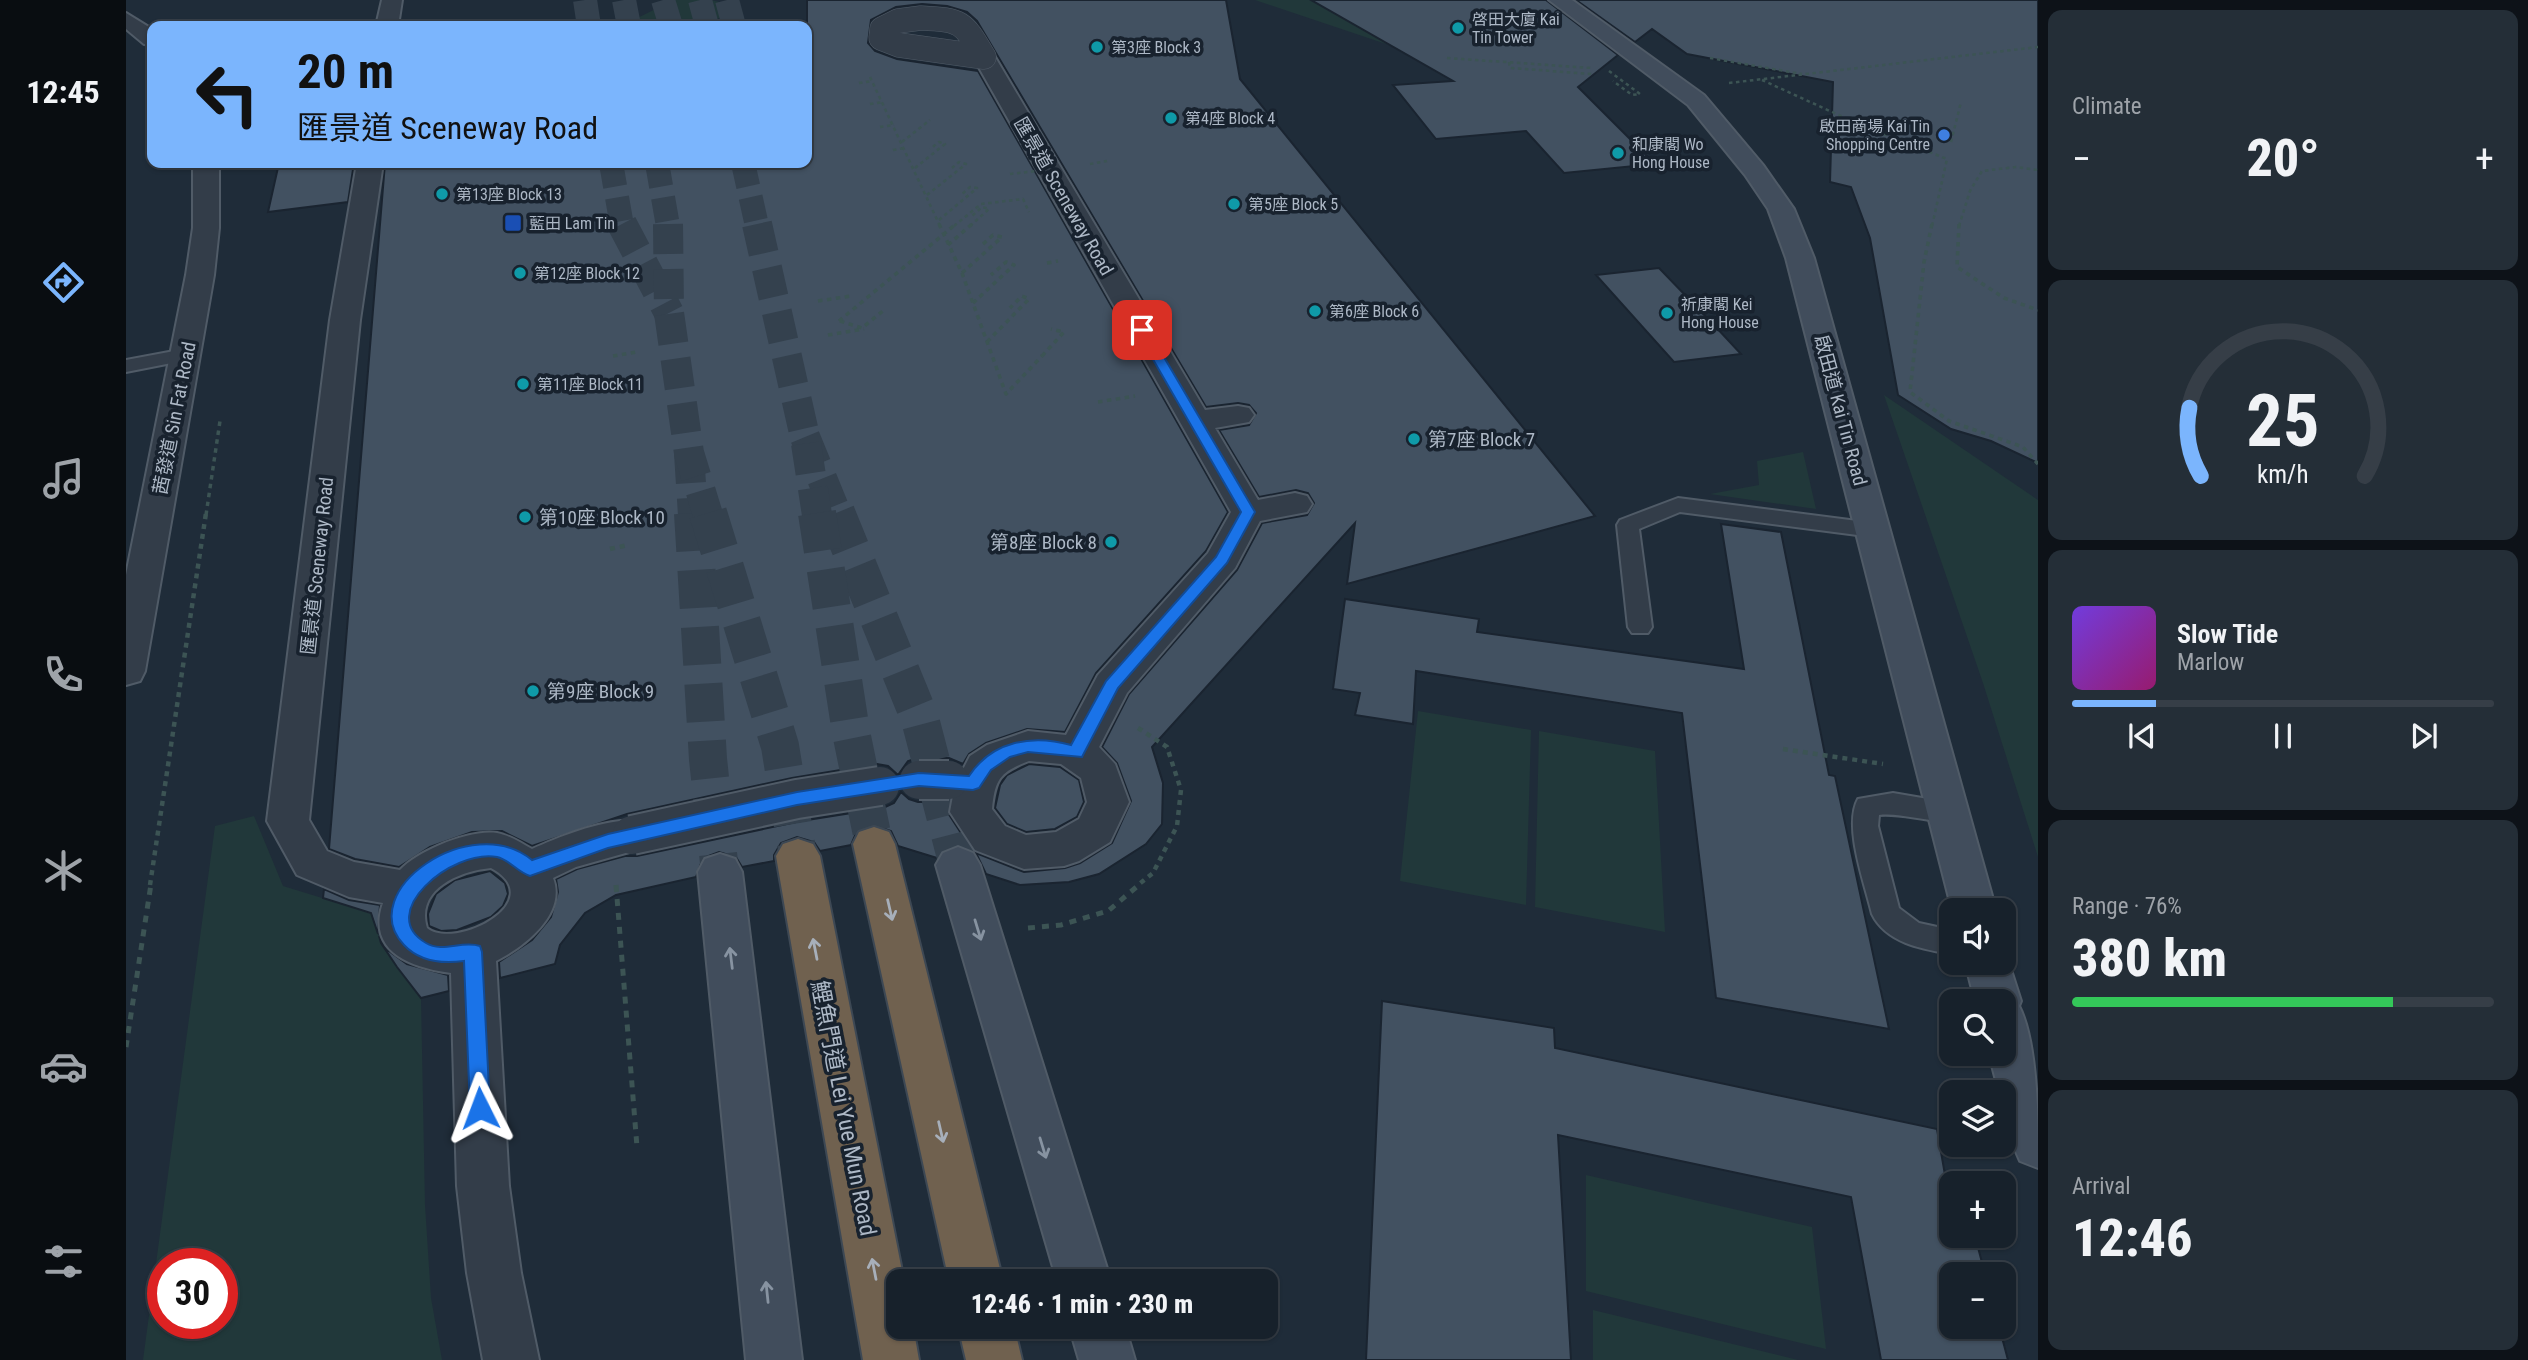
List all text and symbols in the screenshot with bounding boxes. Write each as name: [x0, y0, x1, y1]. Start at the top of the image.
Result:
place label: 啓田大廈 Kai Tin Tower: [1472, 10, 1560, 47]
marker: 啓田大廈 Kai Tin Tower: [1450, 20, 1466, 36]
place label: 第3座 Block 3: [1111, 38, 1201, 57]
marker: 第3座 Block 3: [1089, 39, 1105, 55]
text: 20 m: [297, 43, 394, 100]
icon: left: [182, 49, 273, 140]
text: 12:45: [26, 73, 100, 111]
text: Climate: [2072, 93, 2142, 120]
text: 匯景道 Sceneway Road: [297, 109, 598, 147]
place label: 第4座 Block 4: [1185, 109, 1275, 128]
marker: 第4座 Block 4: [1163, 110, 1179, 126]
street label: 匯景道 Sceneway Road: [1009, 113, 1118, 279]
place label: 啟田商場 Kai Tin Shopping Centre: [1819, 117, 1930, 154]
marker: 啟田商場 Kai Tin Shopping Centre: [1936, 127, 1952, 143]
text: 20°: [2246, 128, 2320, 189]
place label: 和康閣 Wo Hong House: [1632, 135, 1710, 172]
text: −: [2072, 137, 2091, 181]
text: +: [2475, 137, 2494, 181]
marker: 和康閣 Wo Hong House: [1610, 145, 1626, 161]
place label: 第13座 Block 13: [456, 185, 562, 204]
marker: 第13座 Block 13: [434, 186, 450, 202]
place label: 第5座 Block 5: [1248, 195, 1338, 214]
marker: 第5座 Block 5: [1226, 196, 1242, 212]
marker: 藍田 Lam Tin: [503, 213, 523, 233]
place label: 藍田 Lam Tin: [529, 214, 615, 233]
icon: directions: [39, 258, 88, 307]
place label: 第12座 Block 12: [534, 264, 640, 283]
marker: 第12座 Block 12: [512, 265, 528, 281]
place label: 祈康閣 Kei Hong House: [1681, 295, 1759, 332]
pin: [1112, 300, 1172, 360]
place label: 第6座 Block 6: [1329, 302, 1419, 321]
marker: 第6座 Block 6: [1307, 303, 1323, 319]
marker: 祈康閣 Kei Hong House: [1659, 305, 1675, 321]
icon: arrive: [1123, 311, 1161, 349]
street label: 啟田道 Kai Tin Road: [1809, 332, 1872, 488]
street label: 茜發道 Sin Fat Road: [148, 340, 201, 496]
place label: 第11座 Block 11: [537, 375, 643, 394]
marker: 第11座 Block 11: [515, 376, 531, 392]
text: 25: [2246, 378, 2320, 464]
place label: 第7座 Block 7: [1428, 428, 1535, 451]
marker: 第7座 Block 7: [1406, 431, 1422, 447]
icon: music: [39, 454, 88, 503]
text: km/h: [2257, 460, 2309, 489]
street label: 匯景道 Sceneway Road: [297, 476, 338, 656]
place label: 第10座 Block 10: [539, 506, 665, 529]
marker: 第10座 Block 10: [517, 509, 533, 525]
place label: 第8座 Block 8: [990, 531, 1097, 554]
marker: 第8座 Block 8: [1103, 534, 1119, 550]
text: Slow Tide: [2177, 619, 2278, 649]
text: Marlow: [2177, 649, 2244, 676]
icon: phone: [39, 650, 88, 699]
place label: 第9座 Block 9: [547, 680, 654, 703]
marker: 第9座 Block 9: [525, 683, 541, 699]
icon: previous: [2123, 717, 2161, 755]
icon: pause: [2264, 717, 2302, 755]
icon: next: [2405, 717, 2443, 755]
icon: climate: [39, 846, 88, 895]
text: Range · 76%: [2072, 893, 2182, 920]
one-way arrow: [883, 898, 897, 921]
map controls: [1939, 898, 2016, 1339]
button: sound: [1939, 898, 2016, 975]
one-way arrow: [972, 919, 985, 941]
text: 380 km: [2072, 928, 2227, 989]
one-way arrow: [808, 938, 821, 961]
one-way arrow: [724, 947, 737, 969]
street label: 鯉魚門道 Lei Yue Mun Road: [806, 978, 882, 1238]
button: search: [1939, 989, 2016, 1066]
icon: car: [39, 1042, 88, 1091]
position arrow: [443, 1071, 517, 1145]
button: layers: [1939, 1080, 2016, 1157]
one-way arrow: [935, 1120, 948, 1143]
one-way arrow: [1038, 1137, 1051, 1159]
button: +: [1939, 1171, 2016, 1248]
text: Arrival: [2072, 1173, 2131, 1200]
text: 12:46: [2072, 1208, 2192, 1269]
icon: filters: [39, 1237, 88, 1286]
speed limit sign: 30: [147, 1248, 238, 1339]
one-way arrow: [867, 1258, 880, 1281]
button: −: [1939, 1262, 2016, 1339]
one-way arrow: [760, 1281, 773, 1304]
text: 12:46 · 1 min · 230 m: [971, 1289, 1193, 1319]

